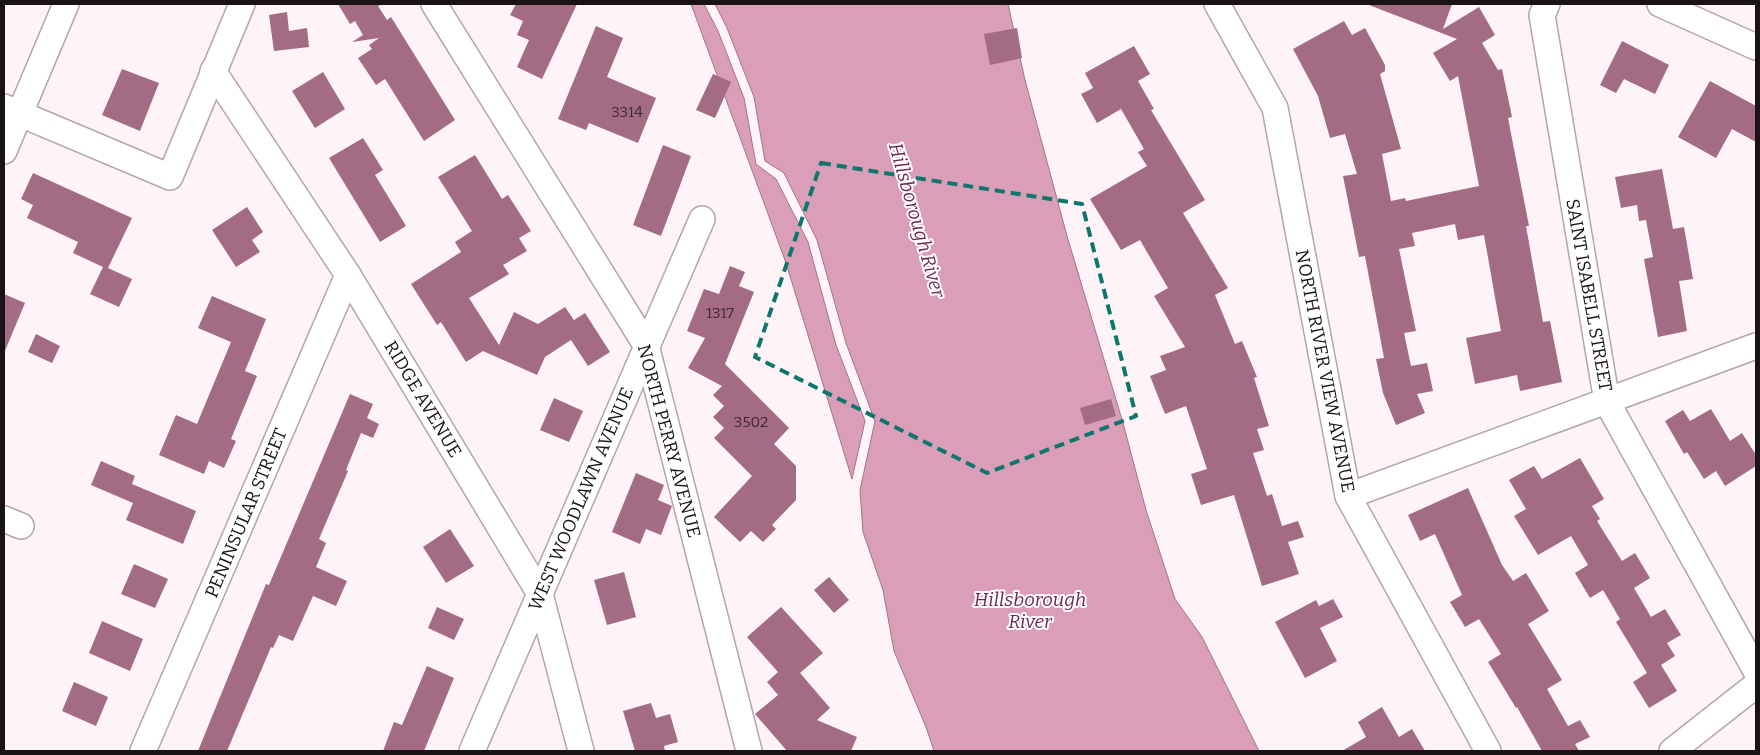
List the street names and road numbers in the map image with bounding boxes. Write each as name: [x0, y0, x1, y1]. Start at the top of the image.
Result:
street label: SAINT ISABELL STREET: [1561, 197, 1617, 393]
street label: NORTH RIVER VIEW AVENUE: [1291, 247, 1359, 495]
street label: RIDGE AVENUE: [380, 337, 466, 461]
street label: NORTH PERRY AVENUE: [633, 342, 705, 540]
street label: WEST WOODLAWN AVENUE: [524, 384, 638, 614]
street label: PENINSULAR STREET: [200, 425, 292, 601]

